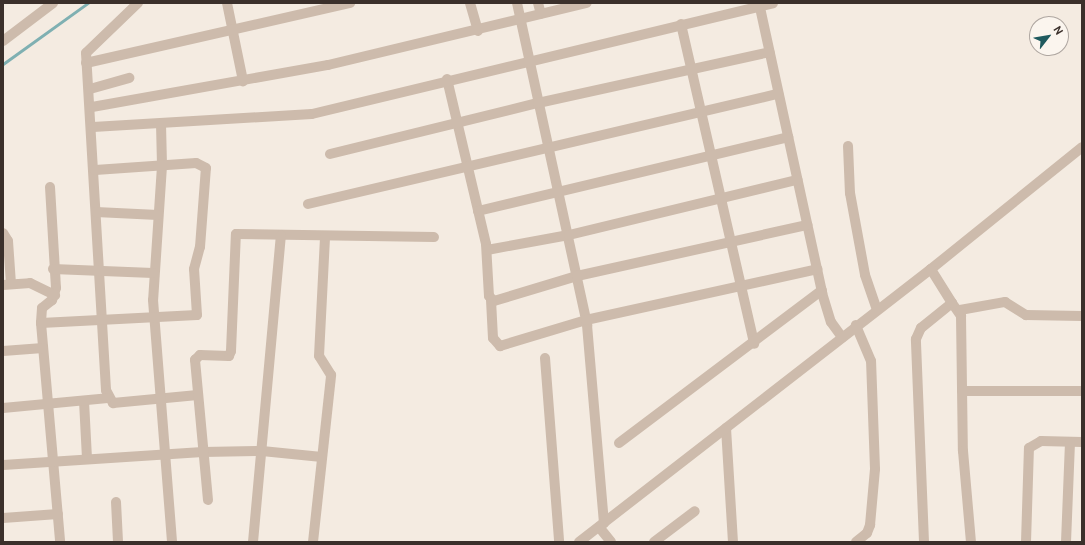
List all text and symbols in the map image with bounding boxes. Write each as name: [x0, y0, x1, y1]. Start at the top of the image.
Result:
north arrow: [1029, 16, 1069, 56]
text: N: [1050, 23, 1066, 37]

